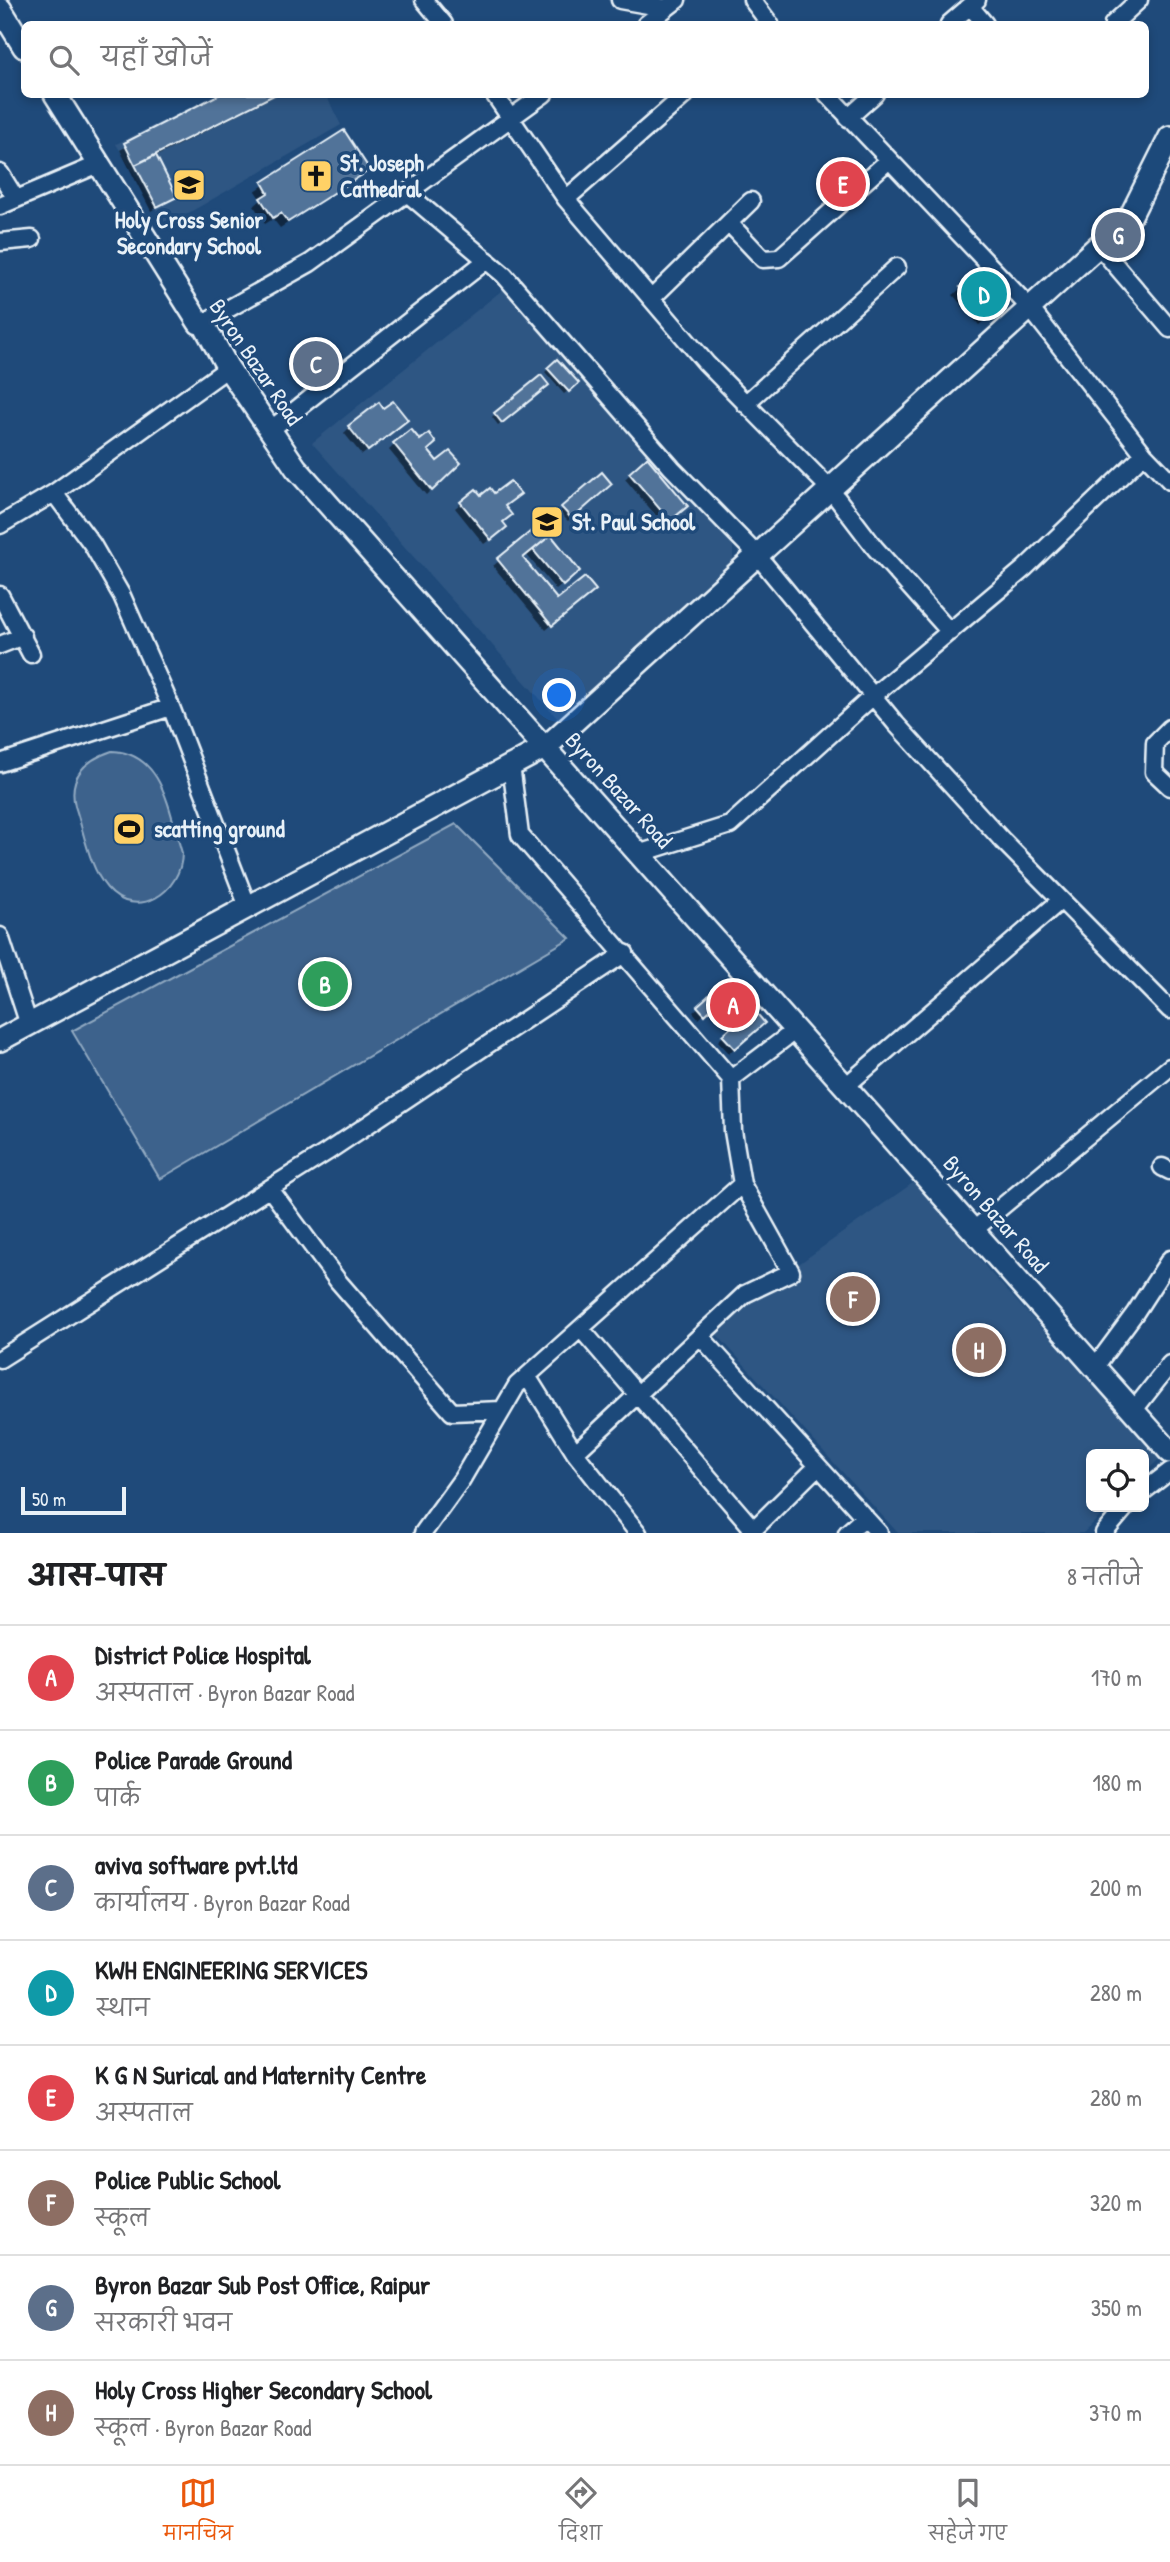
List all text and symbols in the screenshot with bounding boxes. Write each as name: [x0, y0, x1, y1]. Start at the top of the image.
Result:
search box: [21, 21, 1149, 98]
text: यहाँ खोजें: [101, 39, 212, 74]
icon: search: [45, 41, 83, 79]
place label: St. Joseph Cathedral: [340, 147, 424, 204]
church icon: St. Joseph Cathedral: [297, 157, 335, 195]
pin: E: [820, 158, 866, 210]
school or university icon: Holy Cross Senior Secondary School: [170, 166, 208, 204]
place label: Holy Cross Senior Secondary School: [115, 204, 263, 262]
pin: G: [1095, 209, 1141, 261]
pin: D: [961, 268, 1007, 320]
street label: Byron Bazar Road: [203, 292, 310, 431]
pin: C: [293, 338, 339, 390]
school or university icon: St. Paul School: [528, 503, 566, 541]
place label: St. Paul School: [572, 506, 696, 537]
your location: [542, 678, 576, 712]
street label: Byron Bazar Road: [559, 725, 680, 855]
sports icon: scatting ground: [110, 810, 148, 848]
place label: scatting ground: [154, 813, 285, 845]
pin: B: [302, 958, 348, 1010]
pin: A: [710, 979, 756, 1031]
street label: Byron Bazar Road: [937, 1148, 1056, 1279]
pin: F: [830, 1273, 876, 1325]
pin: H: [956, 1324, 1002, 1376]
map controls: [1086, 1449, 1149, 1512]
button: locate: [1086, 1449, 1149, 1512]
scale bar: [21, 1484, 126, 1516]
text: 50 m: [32, 1486, 66, 1512]
text: आस-पास: [28, 1555, 165, 1595]
text: 8 नतीजे: [1067, 1561, 1142, 1592]
text: District Police Hospital: [95, 1637, 311, 1672]
text: A: [45, 1662, 57, 1693]
text: 170 m: [1091, 1662, 1142, 1693]
text: अस्पताल · Byron Bazar Road: [95, 1677, 354, 1708]
text: Police Parade Ground: [95, 1742, 292, 1777]
text: B: [45, 1767, 57, 1798]
text: 180 m: [1092, 1767, 1142, 1798]
text: पार्क: [95, 1782, 140, 1813]
text: aviva software pvt.ltd: [95, 1847, 297, 1882]
text: C: [45, 1872, 57, 1903]
text: 200 m: [1090, 1872, 1142, 1903]
text: कार्यालय · Byron Bazar Road: [95, 1887, 350, 1918]
text: KWH ENGINEERING SERVICES: [95, 1952, 367, 1987]
text: D: [46, 1977, 56, 2008]
text: 280 m: [1090, 1977, 1142, 2008]
text: स्थान: [95, 1992, 150, 2023]
text: K G N Surical and Maternity Centre: [95, 2057, 426, 2092]
text: E: [46, 2082, 56, 2113]
text: 280 m: [1090, 2082, 1142, 2113]
text: अस्पताल: [95, 2097, 193, 2128]
text: Police Public School: [95, 2162, 280, 2197]
text: F: [47, 2187, 55, 2218]
text: 320 m: [1090, 2187, 1142, 2218]
text: स्कूल: [95, 2202, 150, 2233]
text: Byron Bazar Sub Post Office, Raipur: [95, 2267, 430, 2302]
text: G: [45, 2292, 57, 2323]
text: 350 m: [1091, 2292, 1142, 2323]
text: सरकारी भवन: [95, 2307, 232, 2338]
text: Holy Cross Higher Secondary School: [95, 2372, 432, 2407]
text: H: [46, 2397, 56, 2428]
text: 370 m: [1089, 2397, 1142, 2428]
text: स्कूल · Byron Bazar Road: [95, 2412, 311, 2443]
tab: मानचित्र: [163, 2474, 233, 2554]
tab: दिशा: [559, 2474, 602, 2554]
tab: सहेजे गए: [928, 2474, 1007, 2554]

